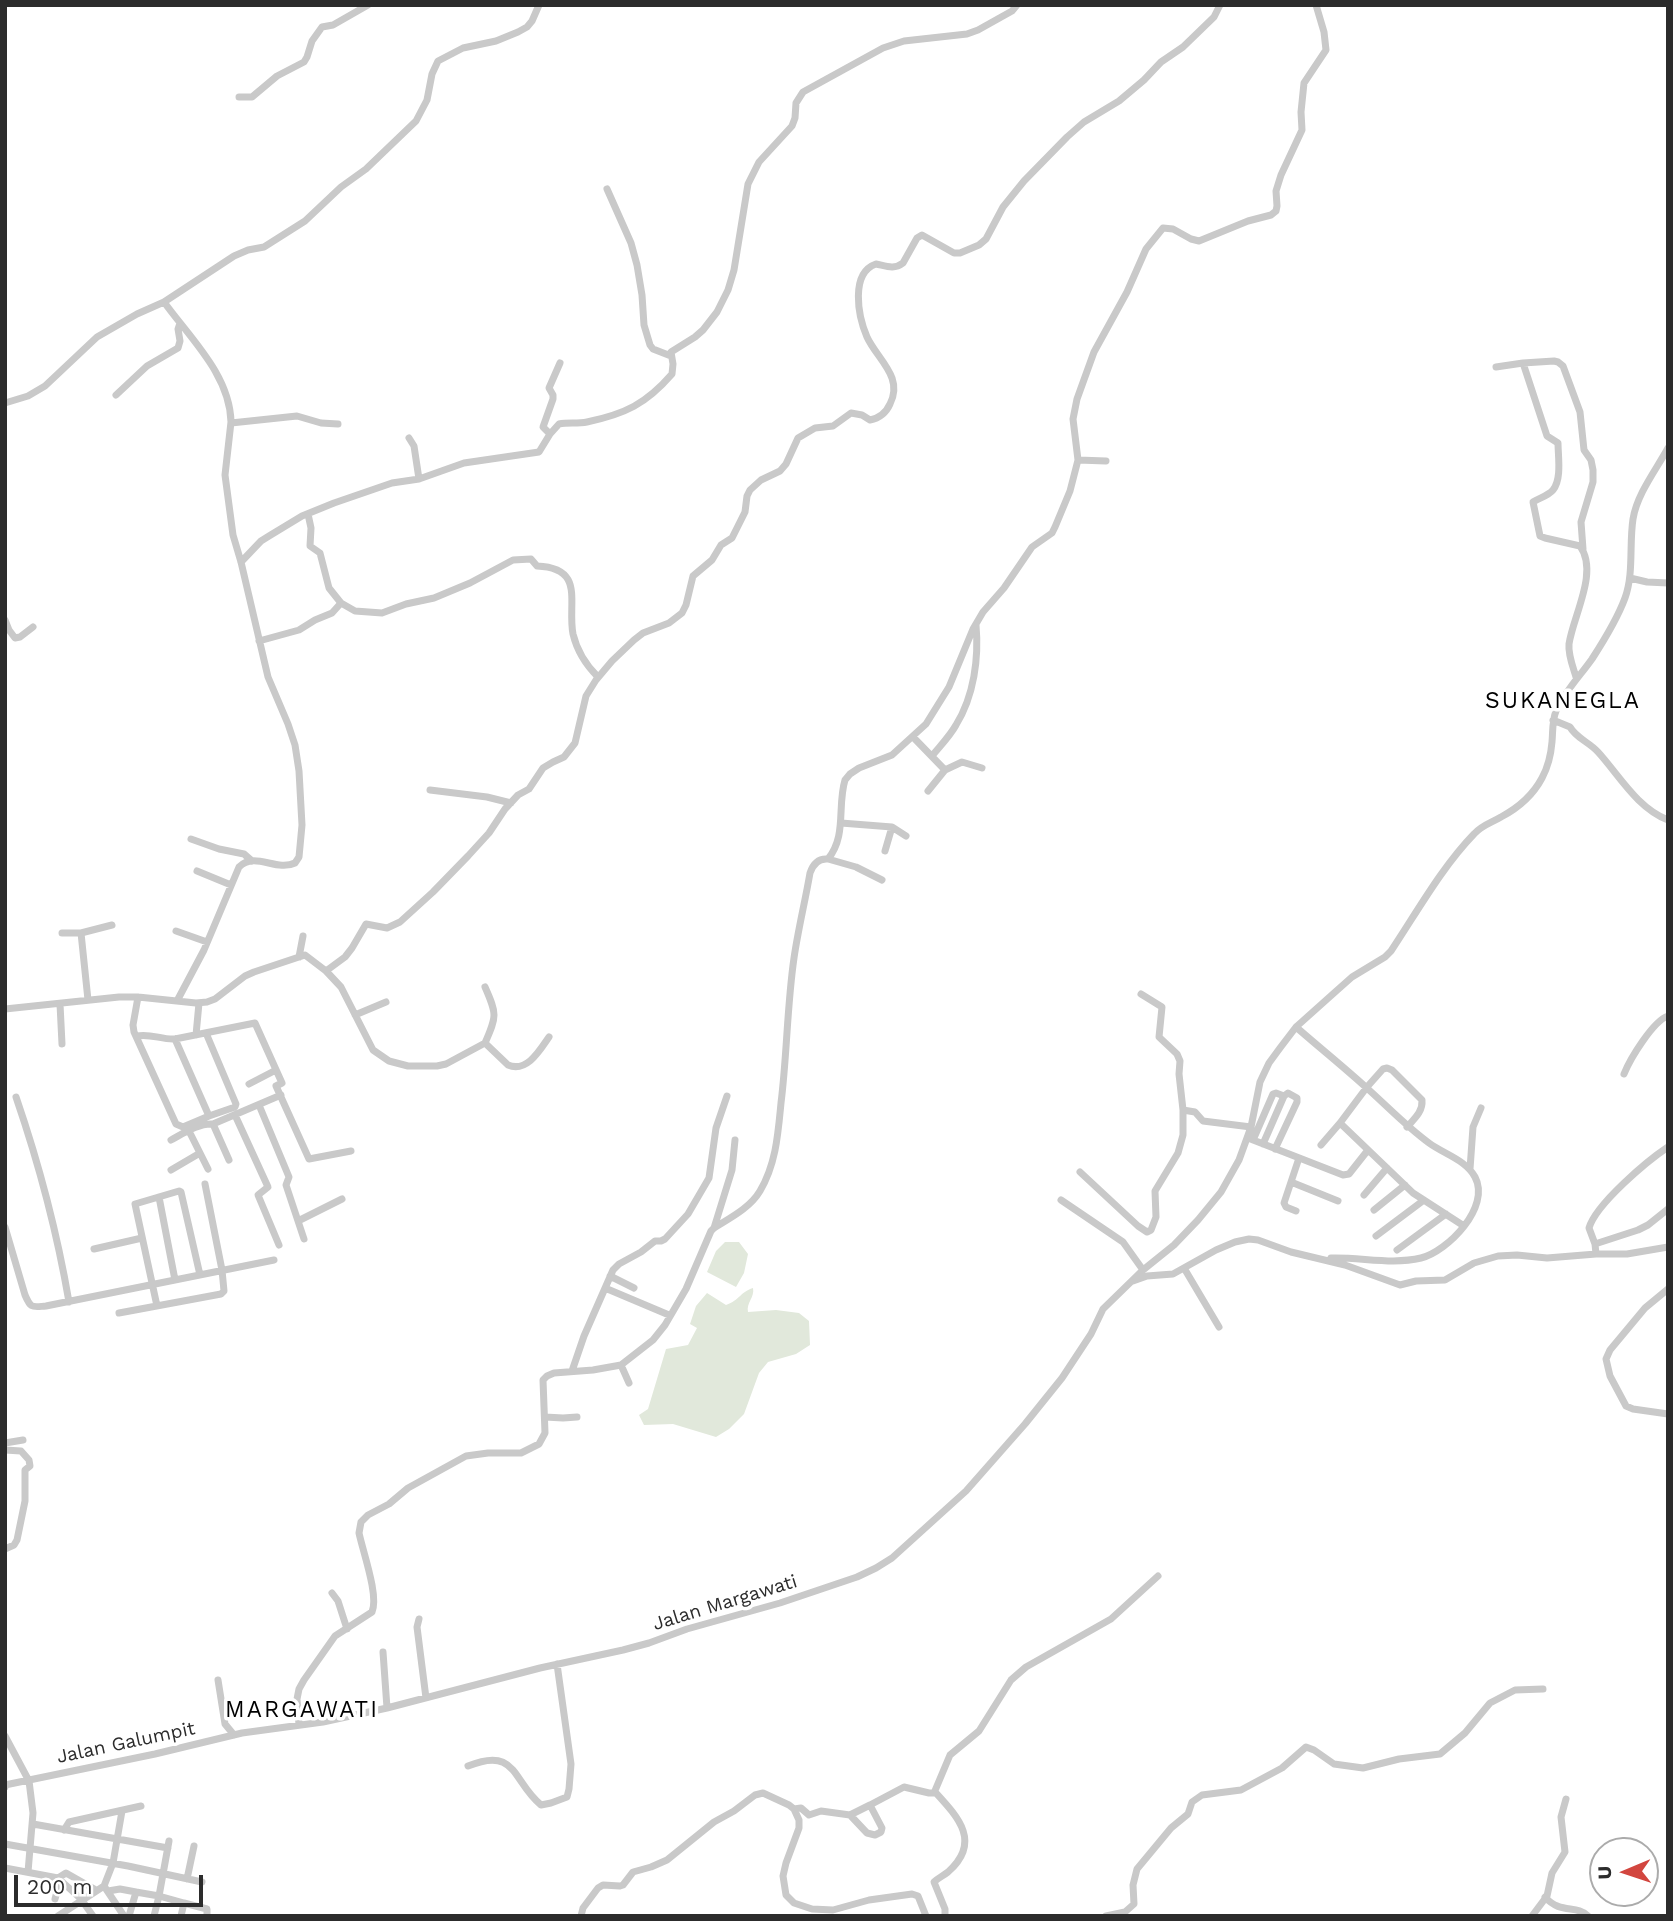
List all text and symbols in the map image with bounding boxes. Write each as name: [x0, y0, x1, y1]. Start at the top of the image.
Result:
district label: SUKANEGLA: [1486, 687, 1640, 715]
street label: Jalan Margawati: [650, 1570, 800, 1636]
district label: MARGAWATI: [226, 1696, 378, 1724]
street label: Jalan Galumpit: [55, 1717, 197, 1769]
north arrow: [1589, 1837, 1659, 1907]
scale bar: [18, 1862, 206, 1906]
text: U: [1593, 1866, 1616, 1880]
text: 200 m: [27, 1874, 93, 1899]

